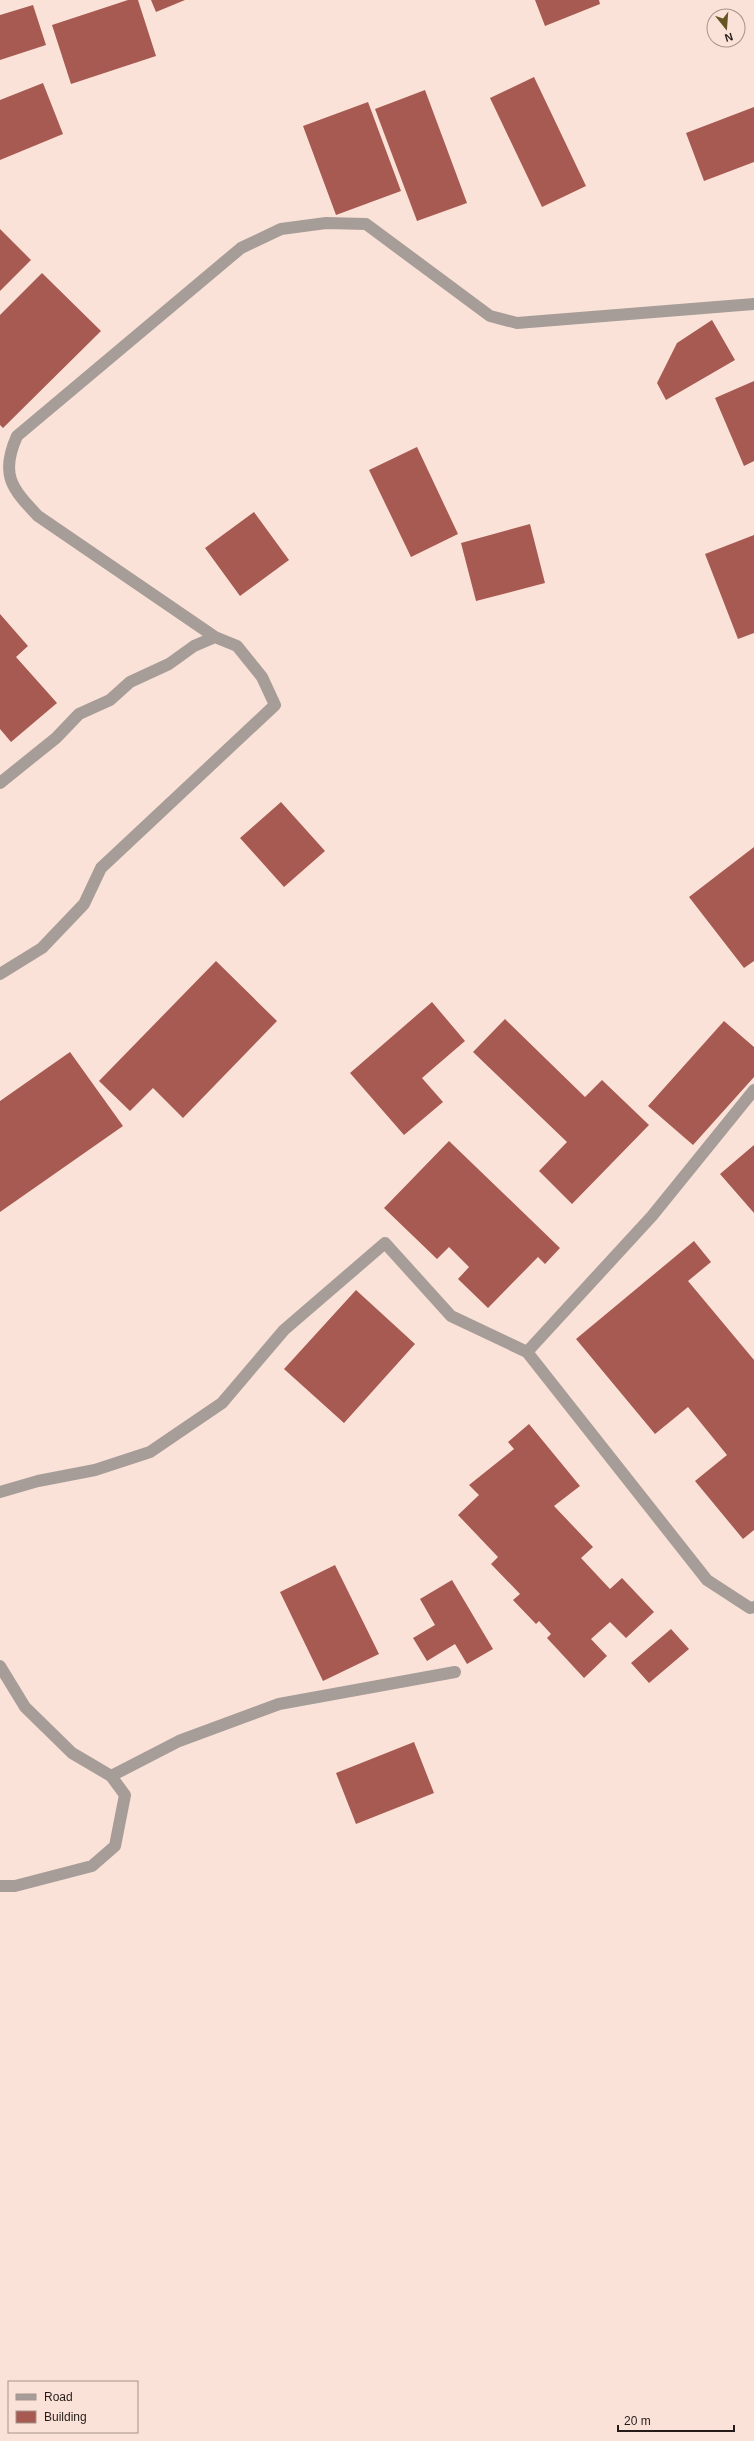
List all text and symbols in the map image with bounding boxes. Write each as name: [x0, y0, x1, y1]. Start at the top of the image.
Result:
north arrow: [706, 8, 746, 48]
text: N: [723, 31, 734, 44]
legend: [8, 2381, 138, 2433]
text: Road: [44, 2390, 73, 2404]
scale bar: [618, 2407, 734, 2433]
text: Building: [44, 2410, 87, 2424]
text: 20 m: [624, 2414, 651, 2428]

